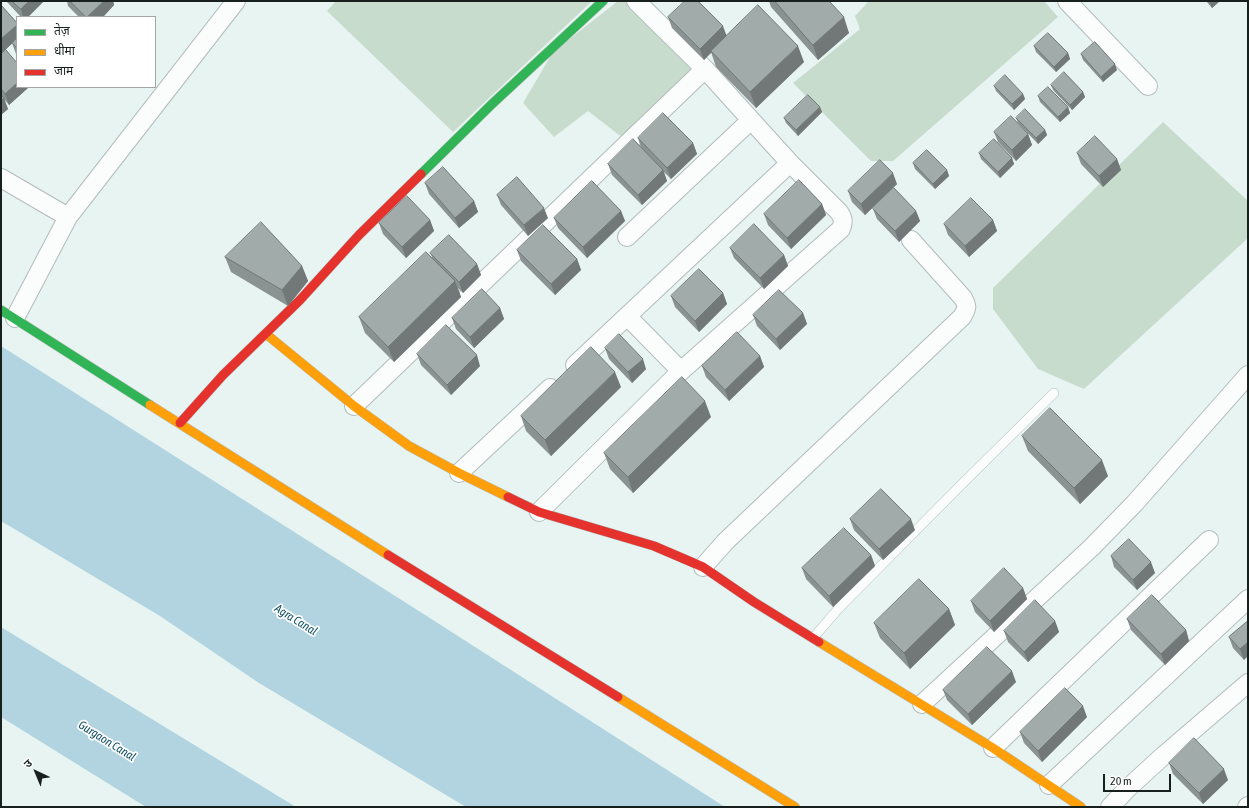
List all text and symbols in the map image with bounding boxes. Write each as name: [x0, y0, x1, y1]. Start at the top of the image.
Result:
legend: [16, 16, 156, 88]
text: तेज़: [54, 24, 70, 38]
text: धीमा: [54, 44, 75, 58]
text: जाम: [54, 64, 73, 78]
water label: Agra Canal: [272, 601, 320, 639]
water label: Gurgaon Canal: [76, 718, 138, 764]
north arrow: [16, 752, 56, 792]
text: उ: [21, 757, 34, 770]
scale bar: [1105, 766, 1173, 792]
text: 20 m: [1110, 774, 1132, 788]

